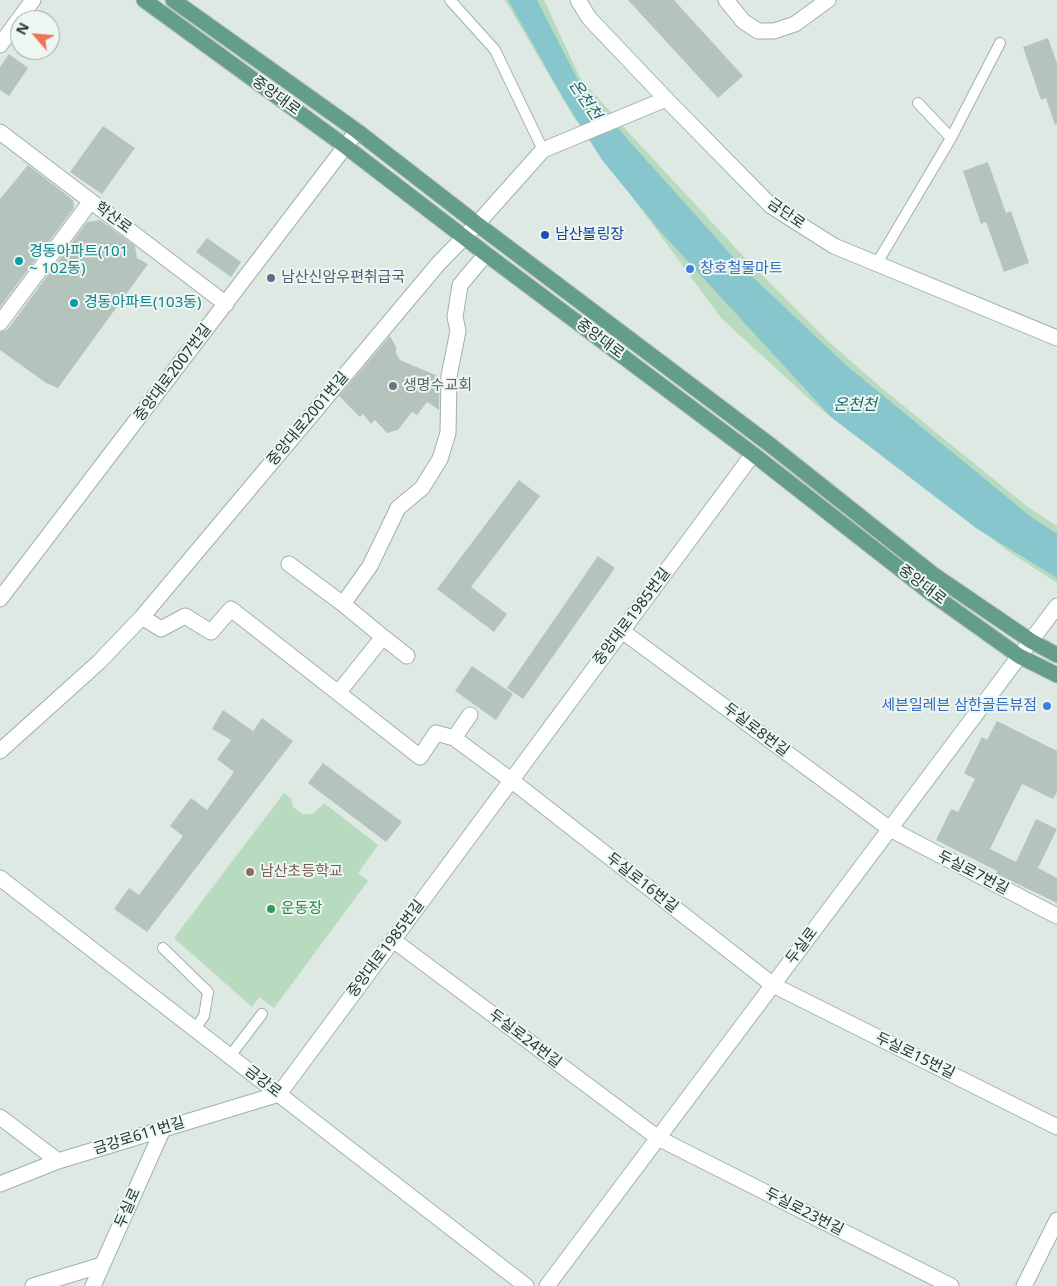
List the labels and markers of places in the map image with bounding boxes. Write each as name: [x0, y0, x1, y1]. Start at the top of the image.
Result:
place label: 남산볼링장: [555, 226, 624, 244]
marker: 남산볼링장: [539, 229, 551, 241]
place label: 경동아파트(101 ~ 102동): [29, 243, 128, 278]
marker: 경동아파트(101 ~ 102동): [13, 255, 25, 267]
place label: 창호철물마트: [700, 260, 783, 278]
marker: 창호철물마트: [684, 263, 696, 275]
place label: 남산신암우편취급국: [281, 269, 405, 287]
marker: 남산신암우편취급국: [265, 272, 277, 284]
place label: 경동아파트(103동): [84, 294, 202, 312]
marker: 경동아파트(103동): [68, 297, 80, 309]
place label: 생명수교회: [403, 377, 472, 395]
marker: 생명수교회: [387, 380, 399, 392]
place label: 세븐일레븐 삼한골든뷰점: [881, 697, 1037, 715]
marker: 세븐일레븐 삼한골든뷰점: [1041, 700, 1053, 712]
place label: 남산초등학교: [260, 863, 343, 881]
marker: 남산초등학교: [244, 866, 256, 878]
place label: 운동장: [281, 900, 322, 918]
marker: 운동장: [265, 903, 277, 915]

